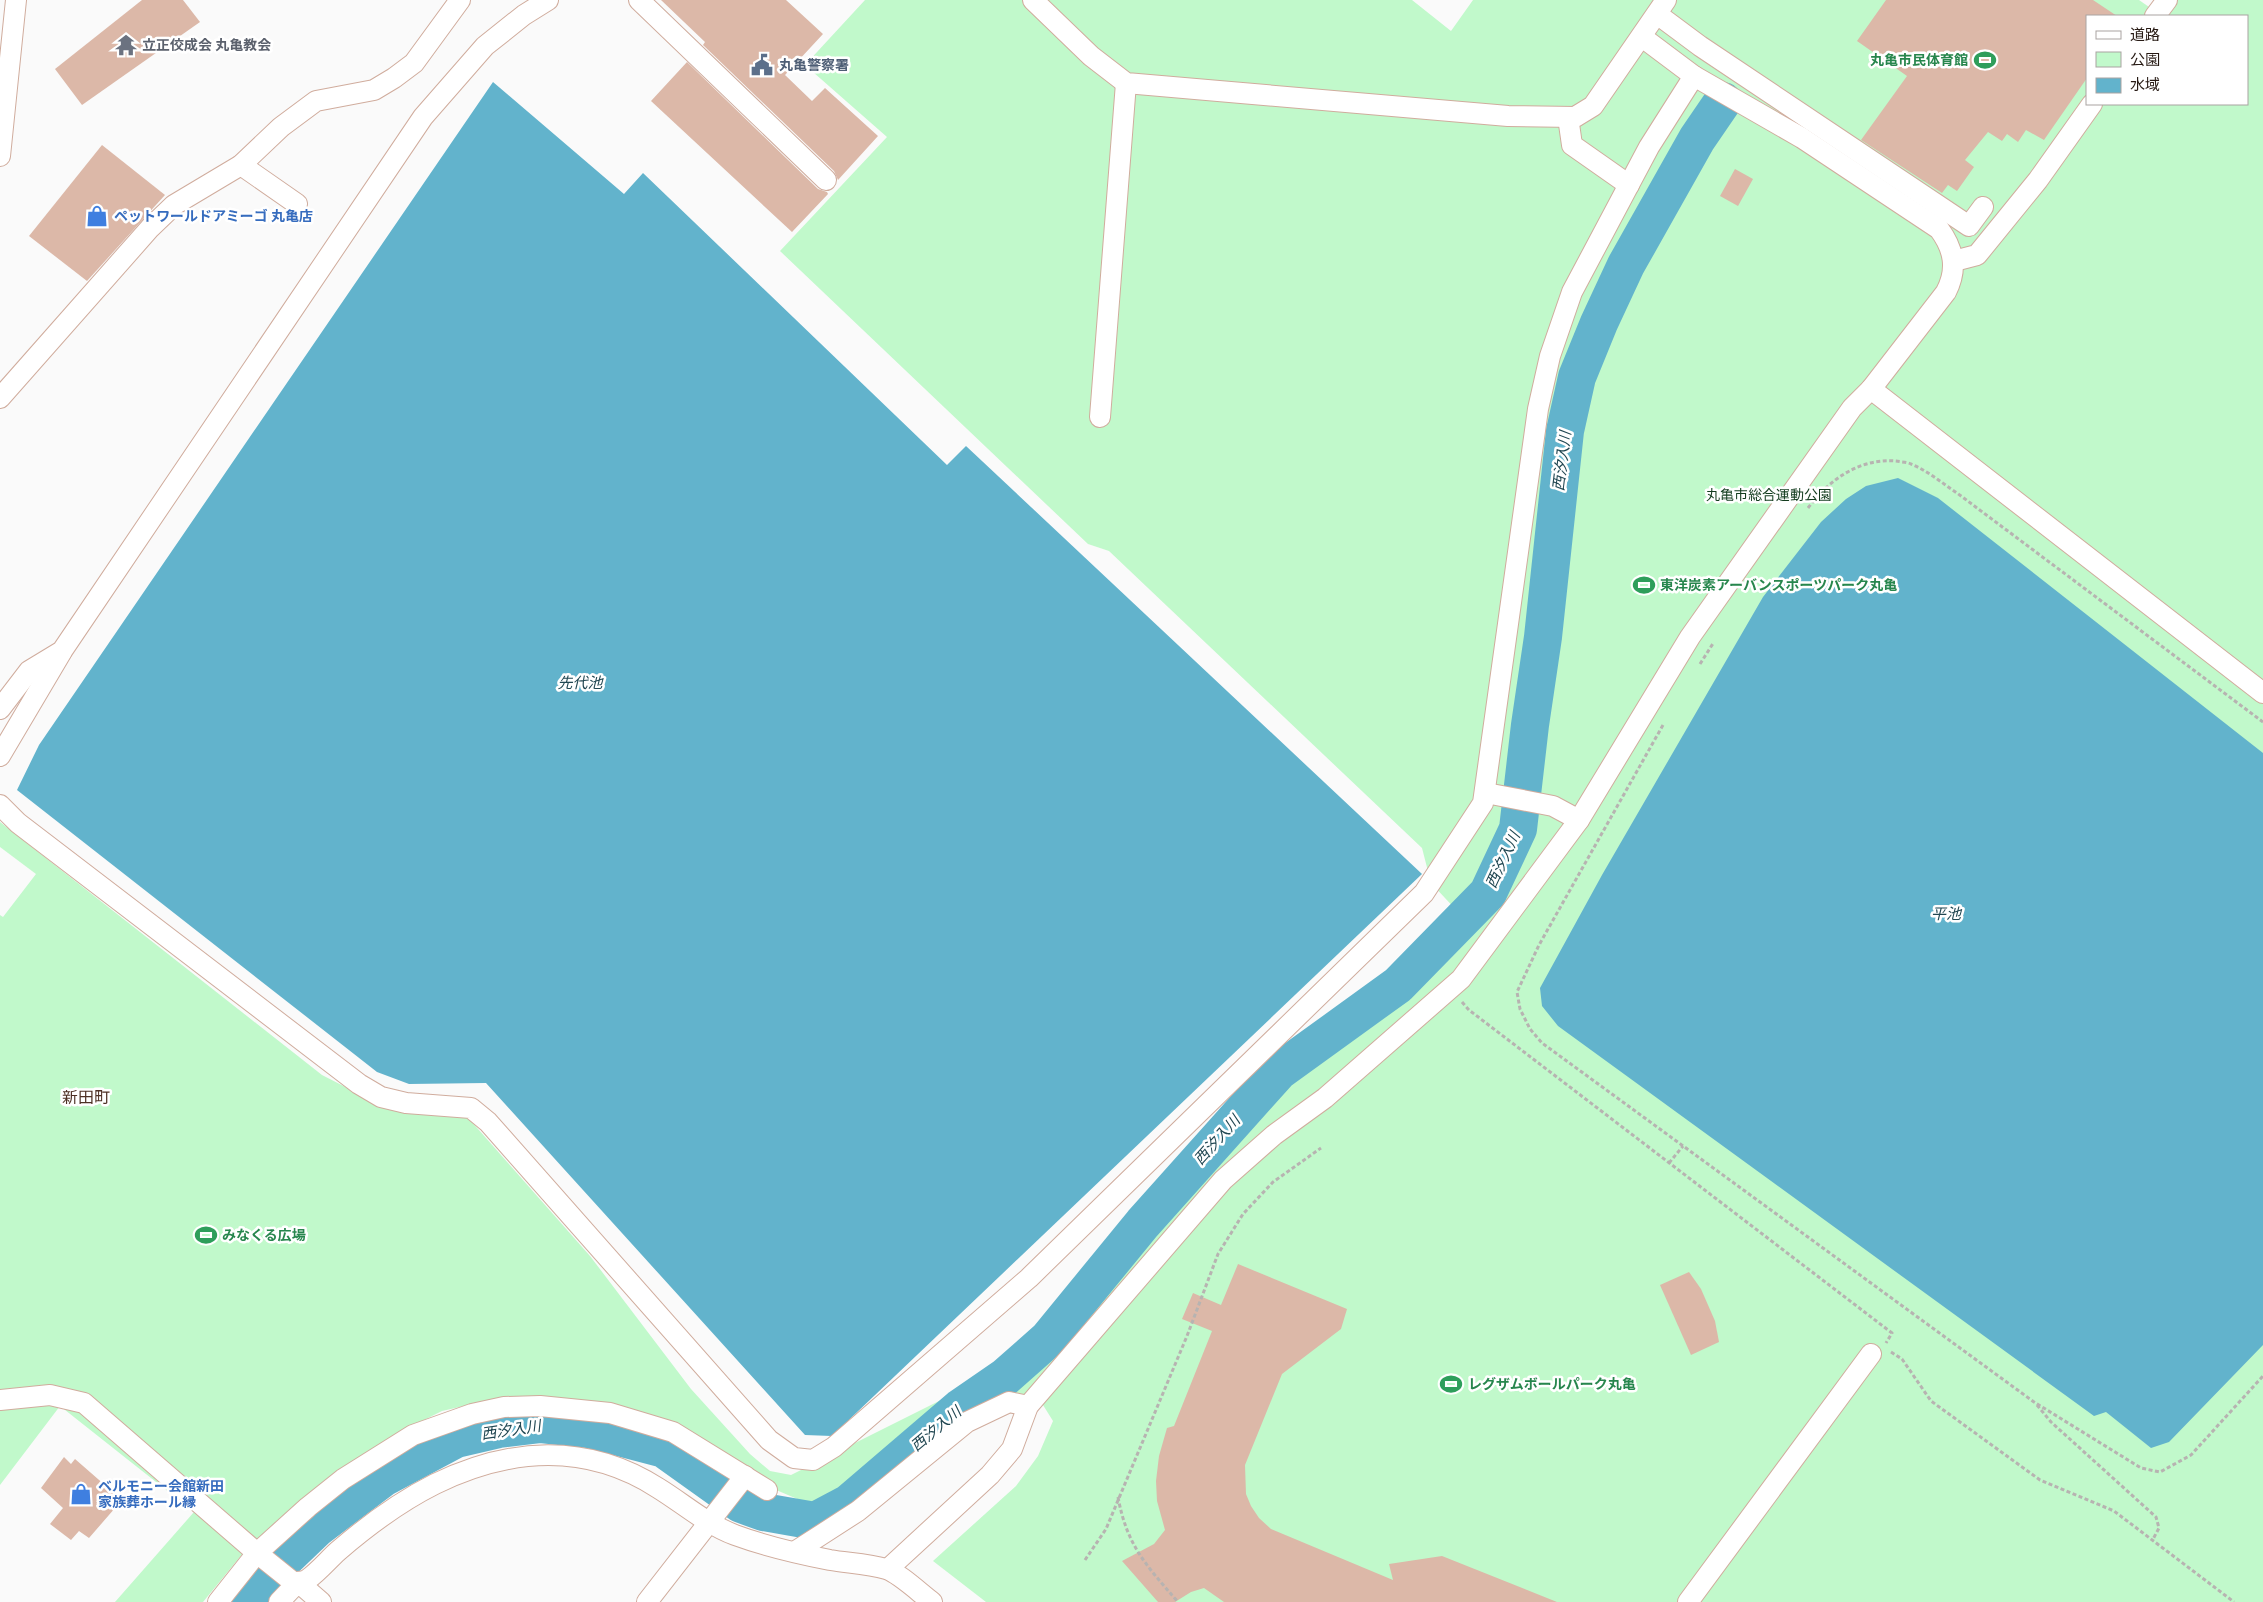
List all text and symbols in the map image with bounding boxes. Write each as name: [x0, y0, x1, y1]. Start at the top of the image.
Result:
legend: [2086, 15, 2248, 105]
text: 道路: [2130, 26, 2160, 43]
temple icon: 立正佼成会 丸亀教会: [113, 32, 139, 58]
place label: 立正佼成会 丸亀教会: [142, 37, 271, 53]
sports icon: 丸亀市民体育館: [1972, 47, 1998, 73]
text: 公園: [2130, 51, 2160, 68]
public building icon: 丸亀警察署: [749, 52, 775, 78]
place label: 丸亀市民体育館: [1870, 52, 1968, 68]
place label: 丸亀警察署: [779, 57, 849, 73]
text: 水域: [2130, 76, 2160, 93]
shop icon: ペットワールドアミーゴ 丸亀店: [84, 203, 110, 229]
place label: ペットワールドアミーゴ 丸亀店: [114, 208, 313, 224]
water label: 西汐入川: [1549, 428, 1574, 492]
park label: 丸亀市総合運動公園: [1706, 487, 1832, 503]
sports icon: 東洋炭素アーバンスポーツパーク丸亀: [1631, 572, 1657, 598]
place label: 東洋炭素アーバンスポーツパーク丸亀: [1660, 577, 1897, 593]
water label: 先代池: [557, 674, 604, 691]
water label: 西汐入川: [1482, 827, 1524, 891]
water label: 平池: [1931, 905, 1963, 922]
district label: 新田町: [62, 1088, 110, 1107]
water label: 西汐入川: [1190, 1110, 1244, 1168]
sports icon: みなくる広場: [193, 1222, 219, 1248]
place label: みなくる広場: [222, 1227, 306, 1243]
sports icon: レグザムボールパーク丸亀: [1438, 1371, 1464, 1397]
place label: レグザムボールパーク丸亀: [1468, 1376, 1636, 1392]
water label: 西汐入川: [907, 1402, 966, 1454]
water label: 西汐入川: [480, 1417, 544, 1442]
place label: ベルモニー会館新田 家族葬ホール縁: [98, 1478, 224, 1510]
shop icon: ベルモニー会館新田 家族葬ホール縁: [68, 1481, 94, 1507]

